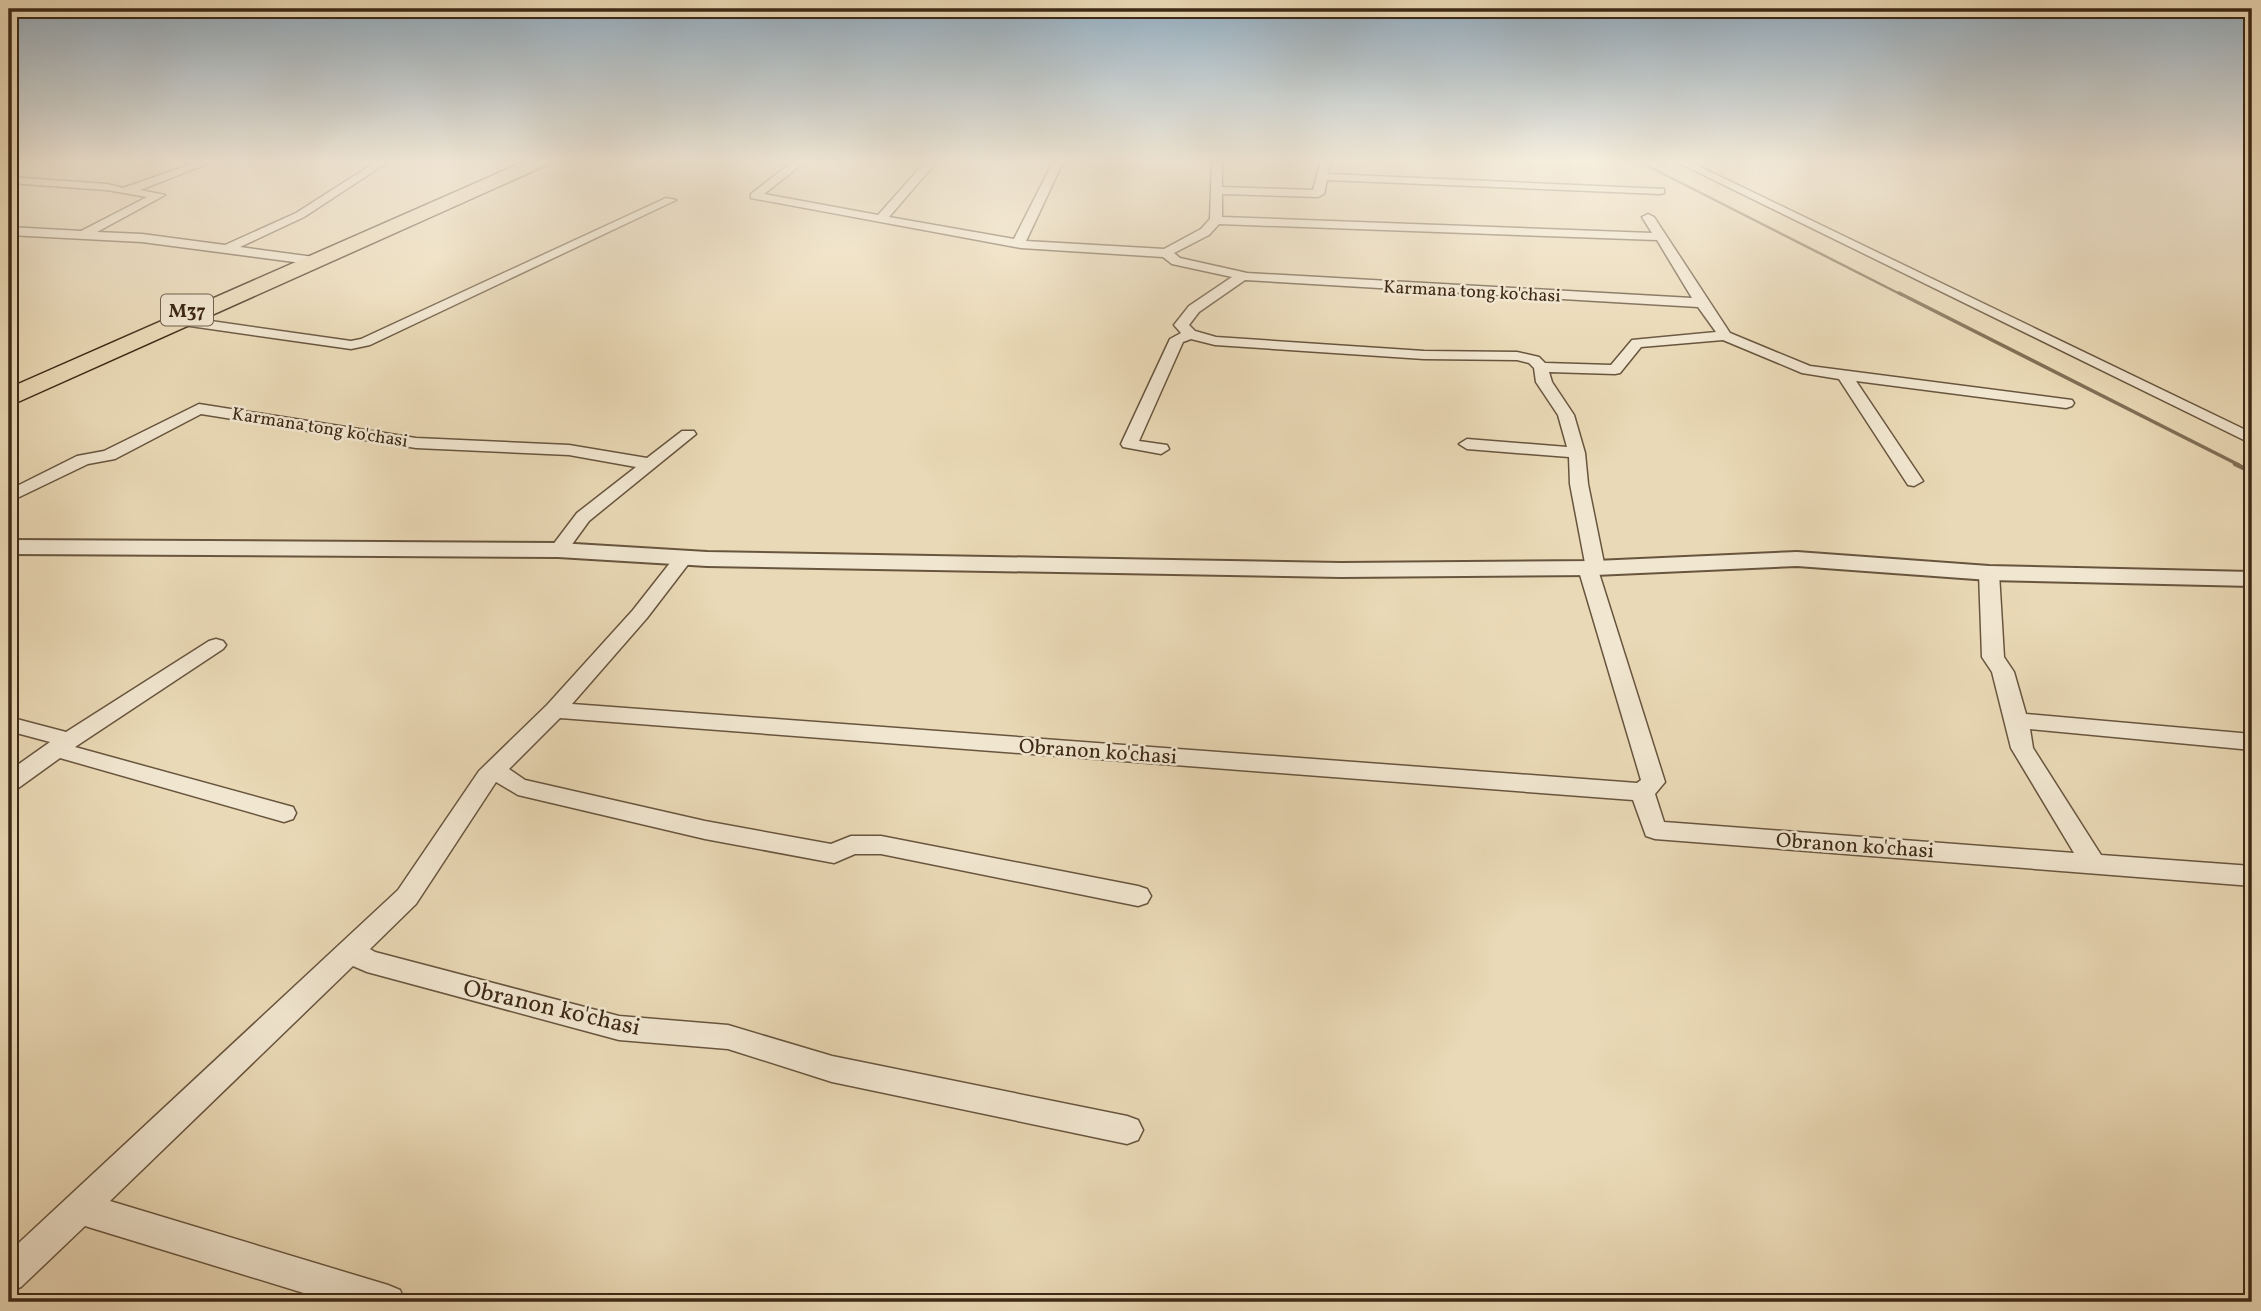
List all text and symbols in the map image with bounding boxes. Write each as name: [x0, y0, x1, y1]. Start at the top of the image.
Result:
street label: Karmana tong ko'chasi: [1383, 275, 1561, 310]
road number: M37: [161, 294, 213, 326]
street label: Karmana tong ko'chasi: [230, 402, 409, 455]
street label: Obranon ko'chasi: [1018, 733, 1178, 772]
street label: Obranon ko'chasi: [1775, 827, 1935, 866]
street label: Obranon ko'chasi: [460, 972, 643, 1046]

